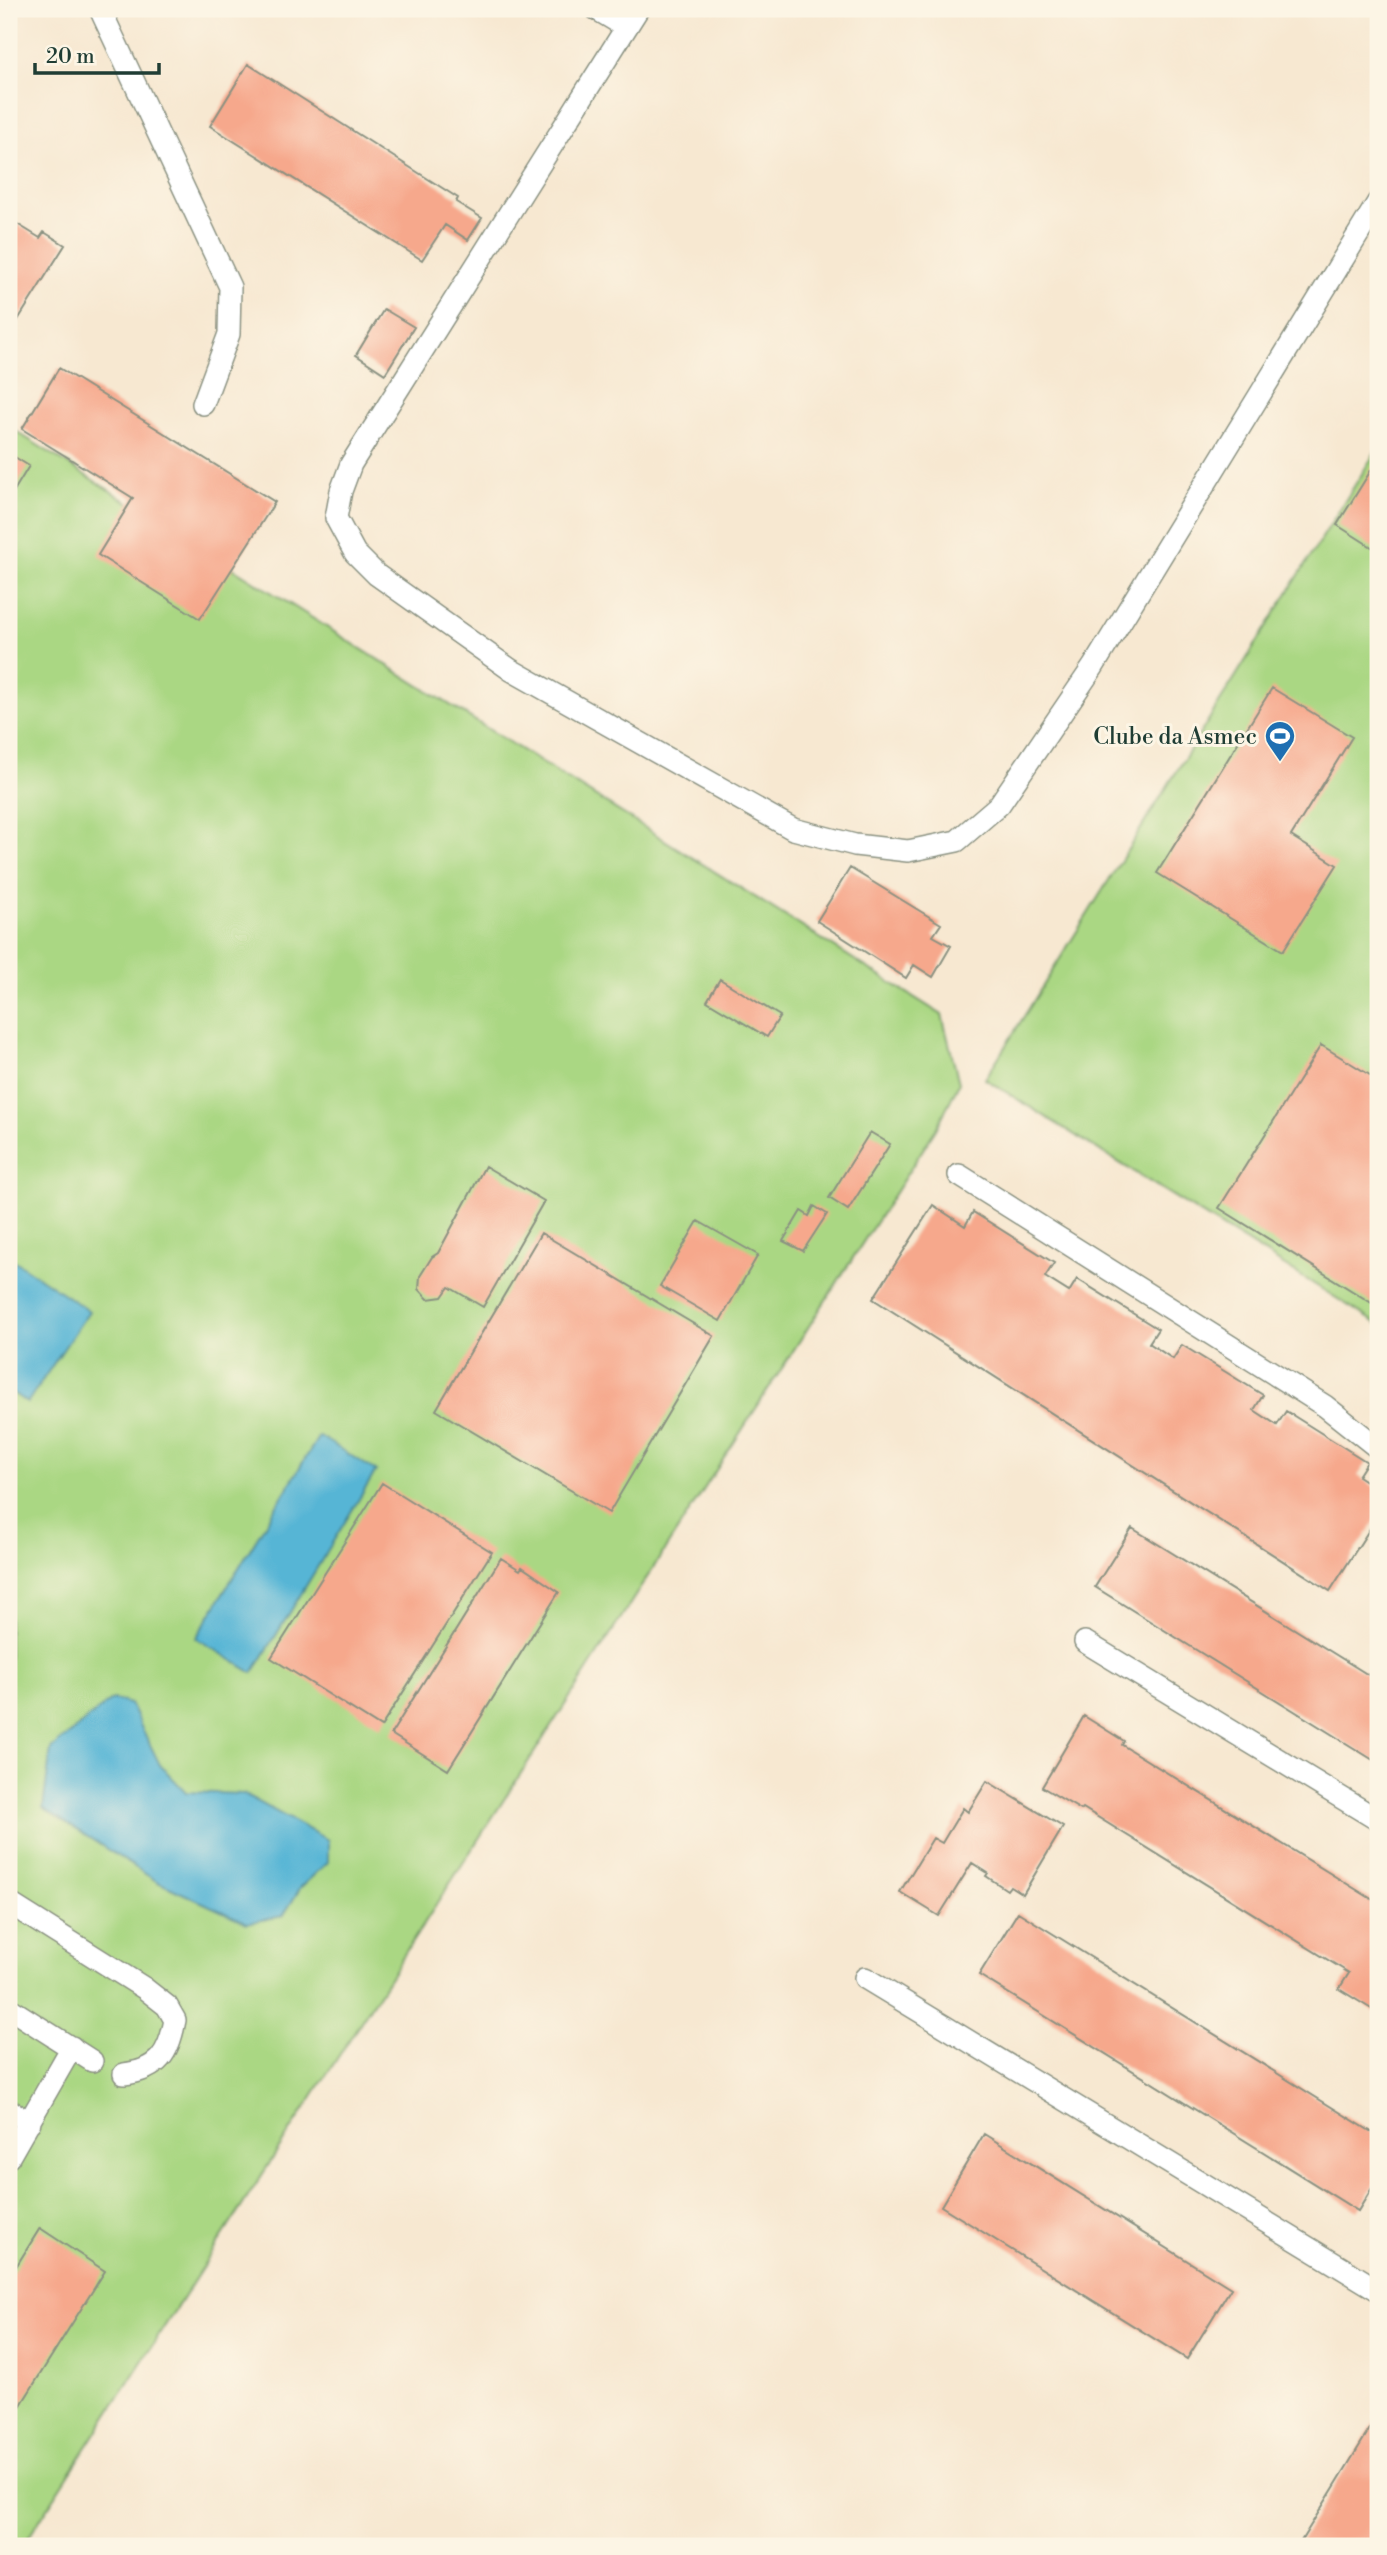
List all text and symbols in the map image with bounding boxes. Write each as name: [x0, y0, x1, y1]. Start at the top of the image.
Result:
scale bar: [35, 32, 159, 76]
text: 20 m: [46, 44, 95, 70]
sports icon: Clube da Asmec: [1263, 719, 1297, 763]
place label: Clube da Asmec: [1093, 723, 1257, 751]

